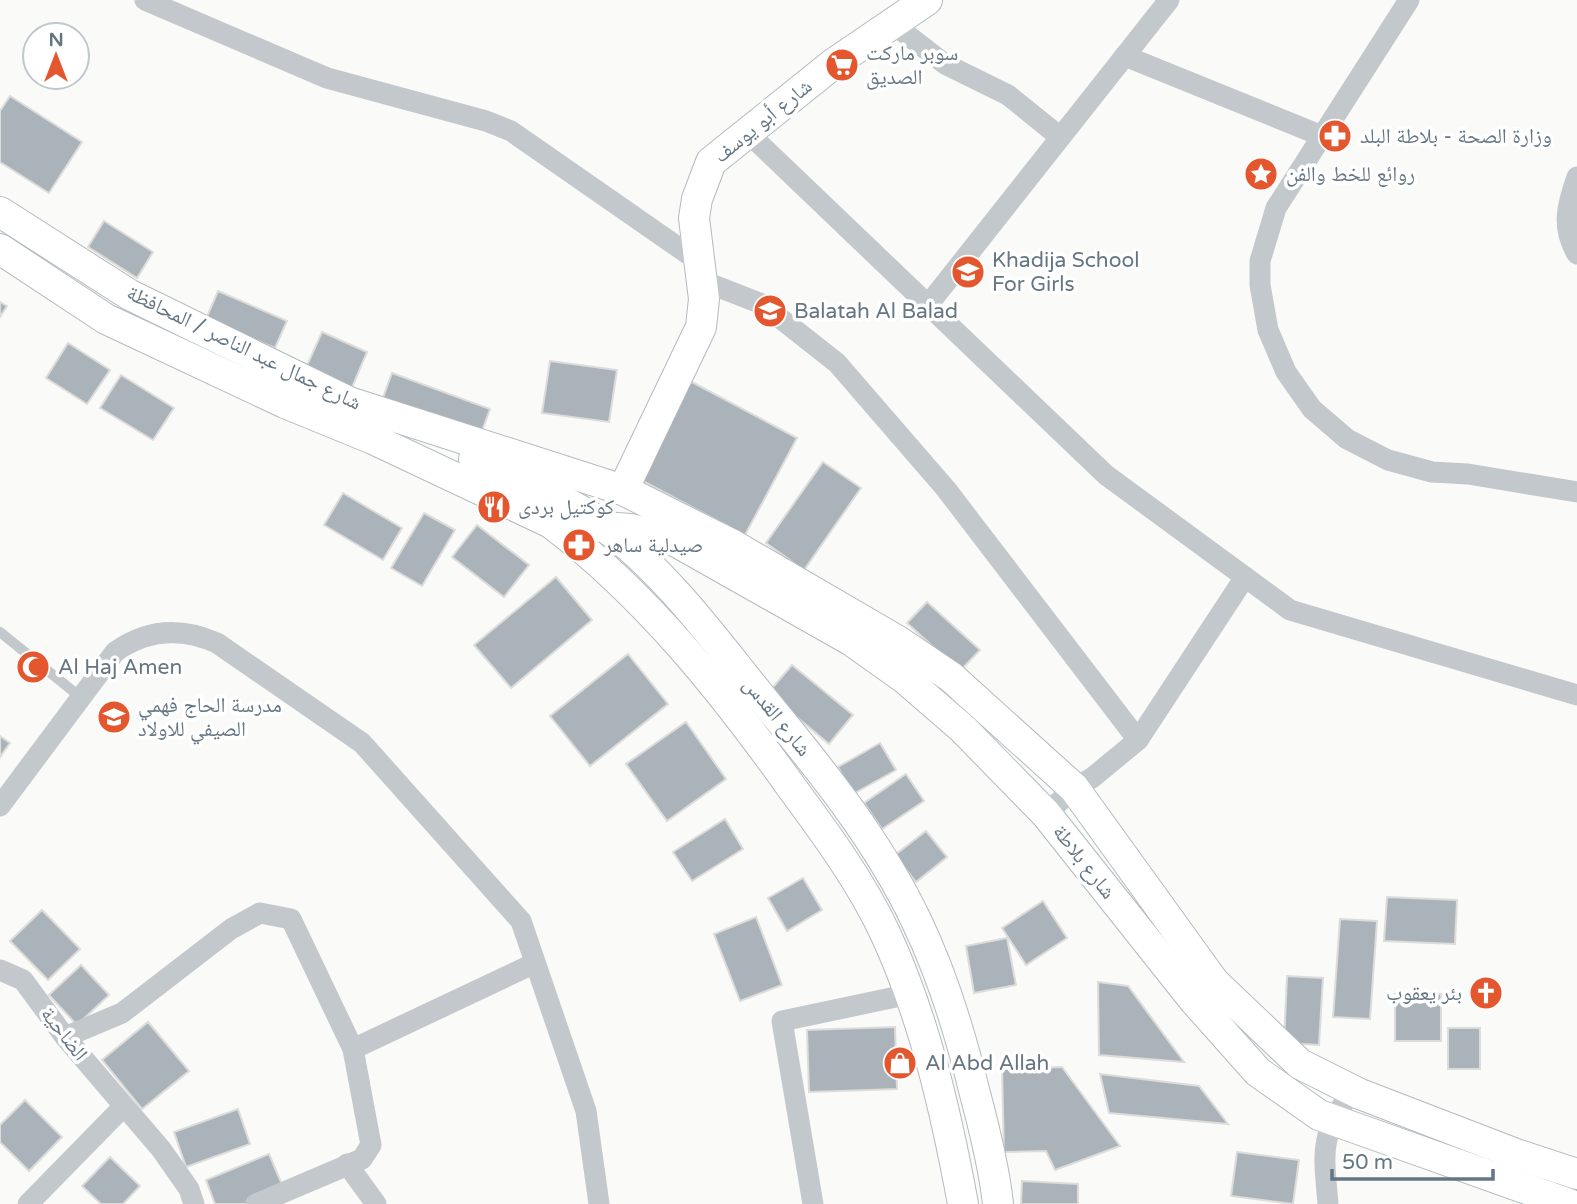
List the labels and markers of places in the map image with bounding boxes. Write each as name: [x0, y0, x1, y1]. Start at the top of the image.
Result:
place label: سوبر ماركت الصديق: [866, 41, 958, 90]
supermarket icon: سوبر ماركت الصديق: [823, 46, 861, 84]
pharmacy icon: وزارة الصحة - بلاطة البلد: [1316, 117, 1354, 155]
place label: وزارة الصحة - بلاطة البلد: [1360, 124, 1552, 149]
place icon: روائع للخط والفن: [1242, 155, 1280, 193]
place label: روائع للخط والفن: [1286, 162, 1415, 187]
place label: Khadija School For Girls: [992, 248, 1139, 297]
school or university icon: Khadija School For Girls: [949, 253, 987, 291]
school or university icon: Balatah Al Balad: [751, 292, 789, 330]
place label: Balatah Al Balad: [794, 299, 958, 324]
restaurant icon: كوكتيل بردى: [475, 488, 513, 526]
place label: كوكتيل بردى: [518, 495, 614, 520]
pharmacy icon: صيدلية ساهر: [560, 526, 598, 564]
place label: صيدلية ساهر: [603, 533, 703, 558]
mosque icon: Al Haj Amen: [14, 648, 52, 686]
place label: Al Haj Amen: [58, 655, 182, 680]
place label: مدرسة الحاج فهمي الصيفي للاولاد: [138, 693, 282, 745]
school or university icon: مدرسة الحاج فهمي الصيفي للاولاد: [95, 698, 133, 736]
church icon: بئر يعقوب: [1467, 974, 1505, 1012]
place label: بئر يعقوب: [1386, 981, 1462, 1006]
shop icon: Al Abd Allah: [881, 1044, 919, 1082]
place label: Al Abd Allah: [925, 1051, 1049, 1076]

